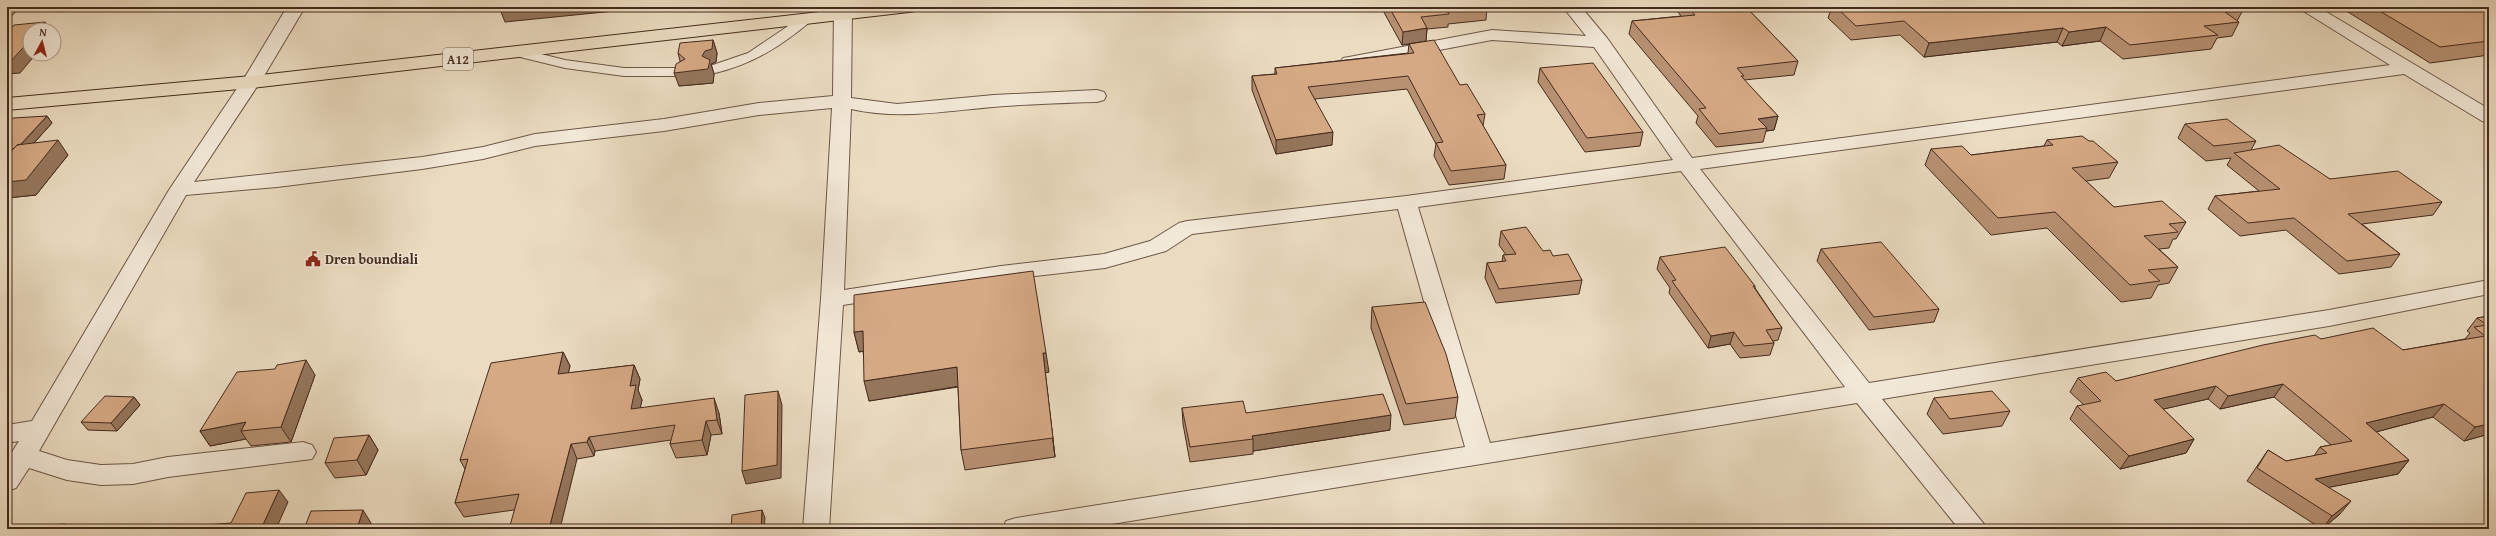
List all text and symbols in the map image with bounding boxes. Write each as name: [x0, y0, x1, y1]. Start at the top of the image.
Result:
north arrow: [22, 22, 62, 62]
text: N: [39, 24, 48, 41]
road number: A12: [443, 48, 473, 70]
place label: Dren boundiali: [325, 249, 419, 269]
public building icon: Dren boundiali: [304, 250, 322, 268]

